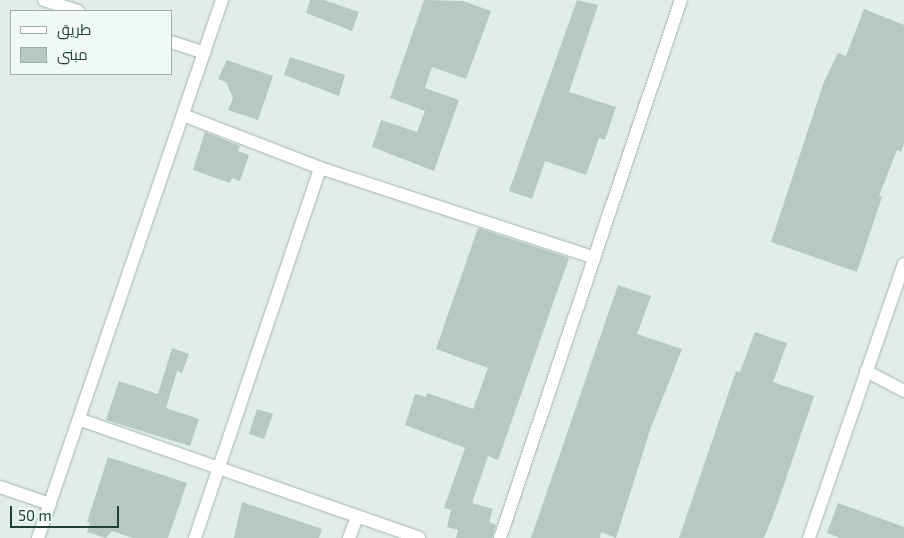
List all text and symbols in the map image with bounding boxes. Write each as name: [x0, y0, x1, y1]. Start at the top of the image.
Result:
legend: [10, 10, 172, 75]
text: طريق: [57, 20, 91, 38]
text: مبنى: [57, 45, 88, 63]
scale bar: [12, 496, 121, 528]
text: 50 m: [18, 506, 52, 524]

